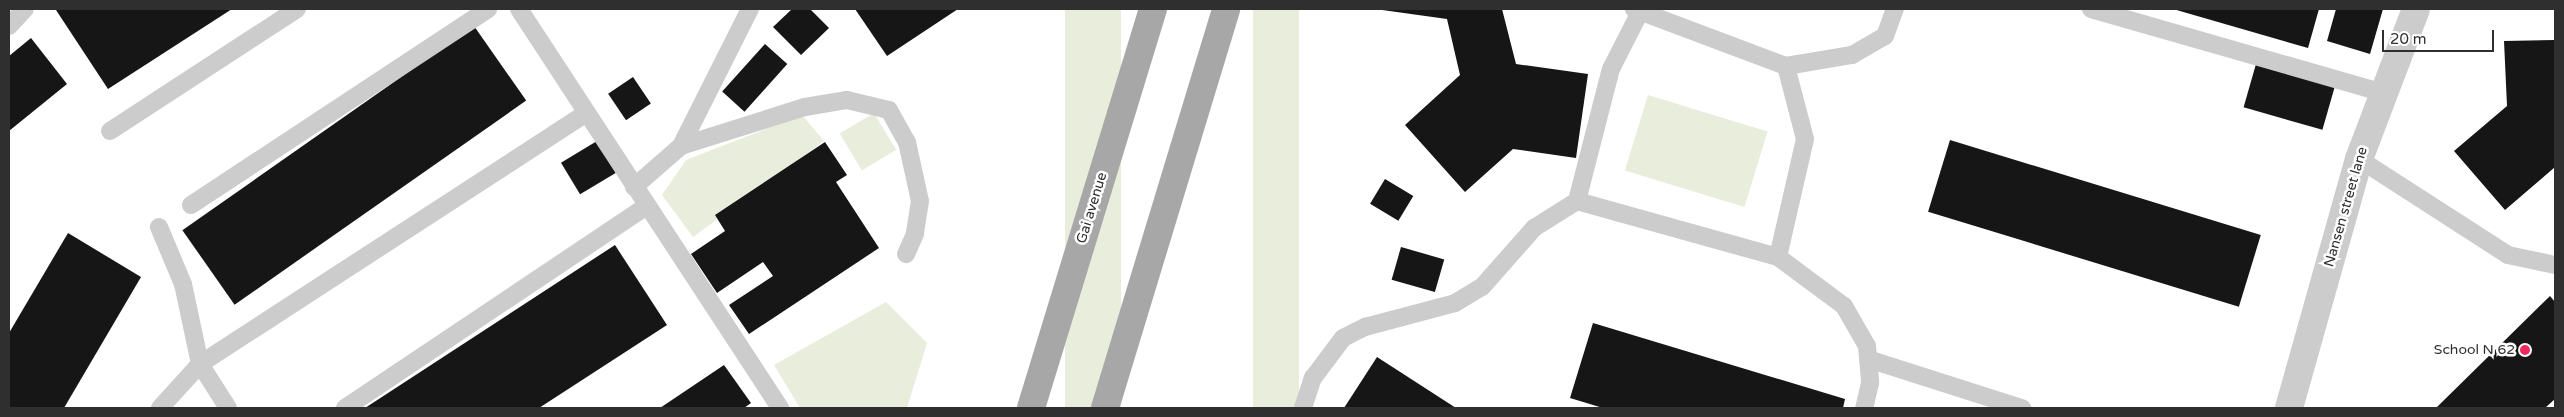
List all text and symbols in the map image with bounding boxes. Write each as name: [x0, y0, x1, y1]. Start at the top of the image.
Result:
scale bar: [2384, 20, 2496, 52]
text: 20 m: [2390, 30, 2427, 48]
street label: Nansen street lane: [2321, 145, 2371, 269]
street label: Gai avenue: [1073, 170, 1111, 246]
place label: School N 62: [2434, 342, 2515, 358]
marker: School N 62: [2519, 344, 2531, 356]

